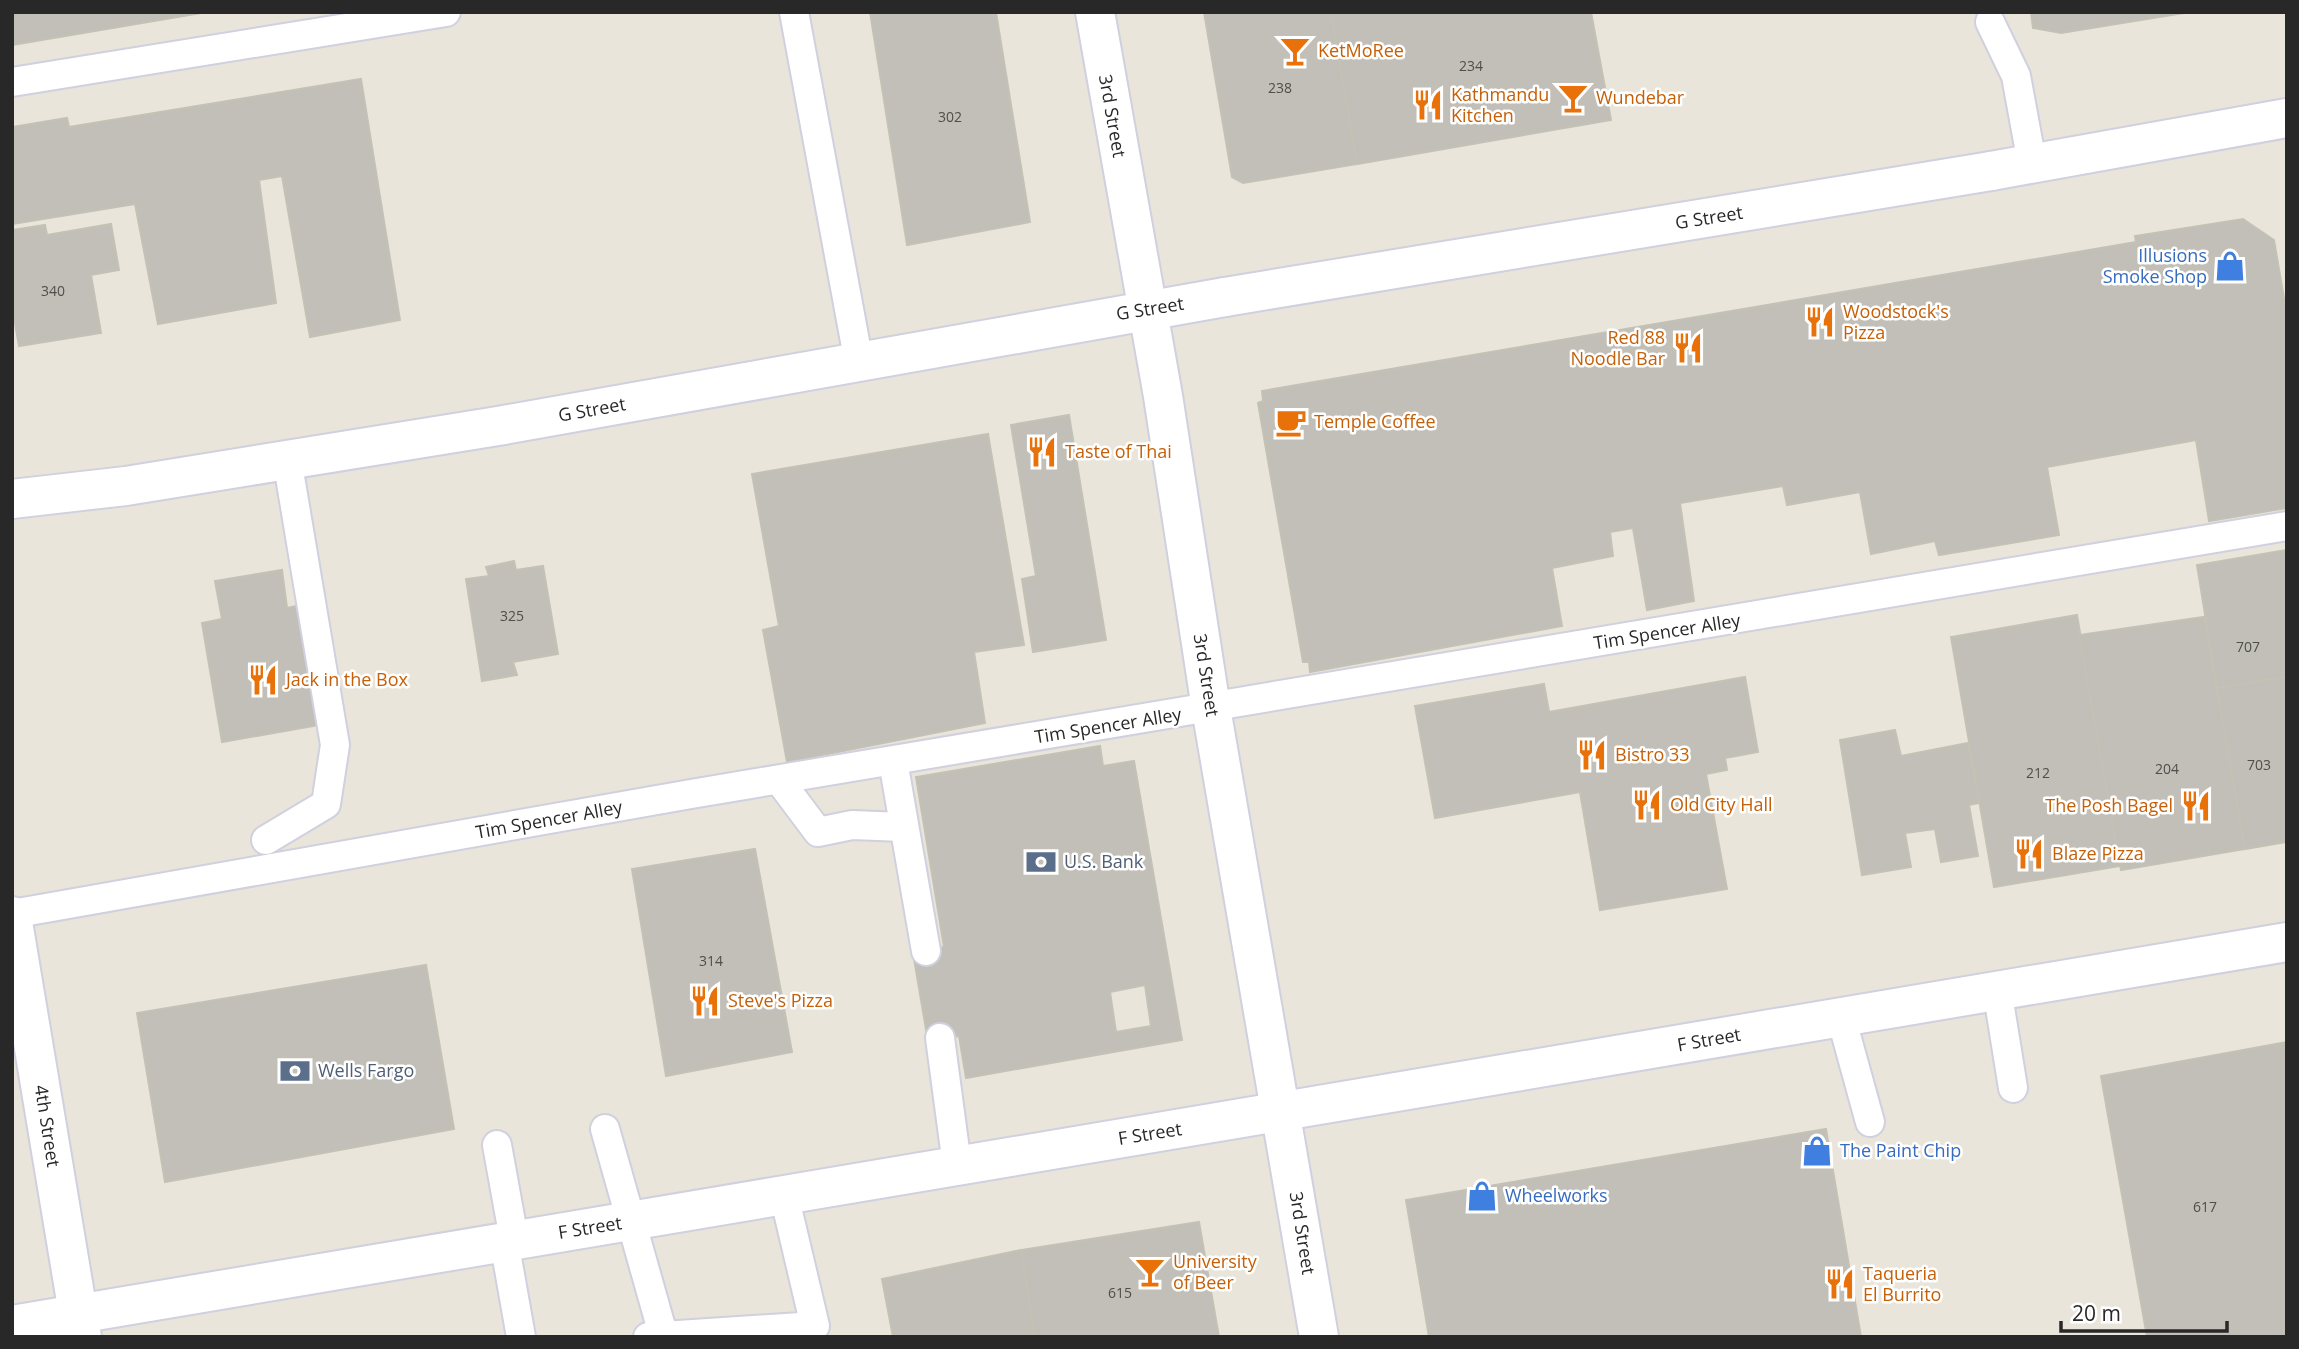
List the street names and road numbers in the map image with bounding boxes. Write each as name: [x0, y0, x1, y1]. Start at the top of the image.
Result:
street label: 3rd Street: [1094, 73, 1132, 159]
street label: G Street: [1673, 200, 1744, 234]
street label: G Street: [1114, 291, 1185, 325]
street label: G Street: [556, 391, 627, 427]
street label: Tim Spencer Alley: [1592, 607, 1743, 654]
street label: 3rd Street: [1189, 632, 1225, 718]
street label: Tim Spencer Alley: [1033, 701, 1184, 748]
street label: Tim Spencer Alley: [474, 794, 625, 844]
street label: F Street: [1675, 1022, 1743, 1056]
street label: 4th Street: [30, 1083, 66, 1169]
street label: F Street: [1116, 1116, 1183, 1150]
street label: 3rd Street: [1285, 1190, 1321, 1276]
street label: F Street: [556, 1210, 623, 1244]

